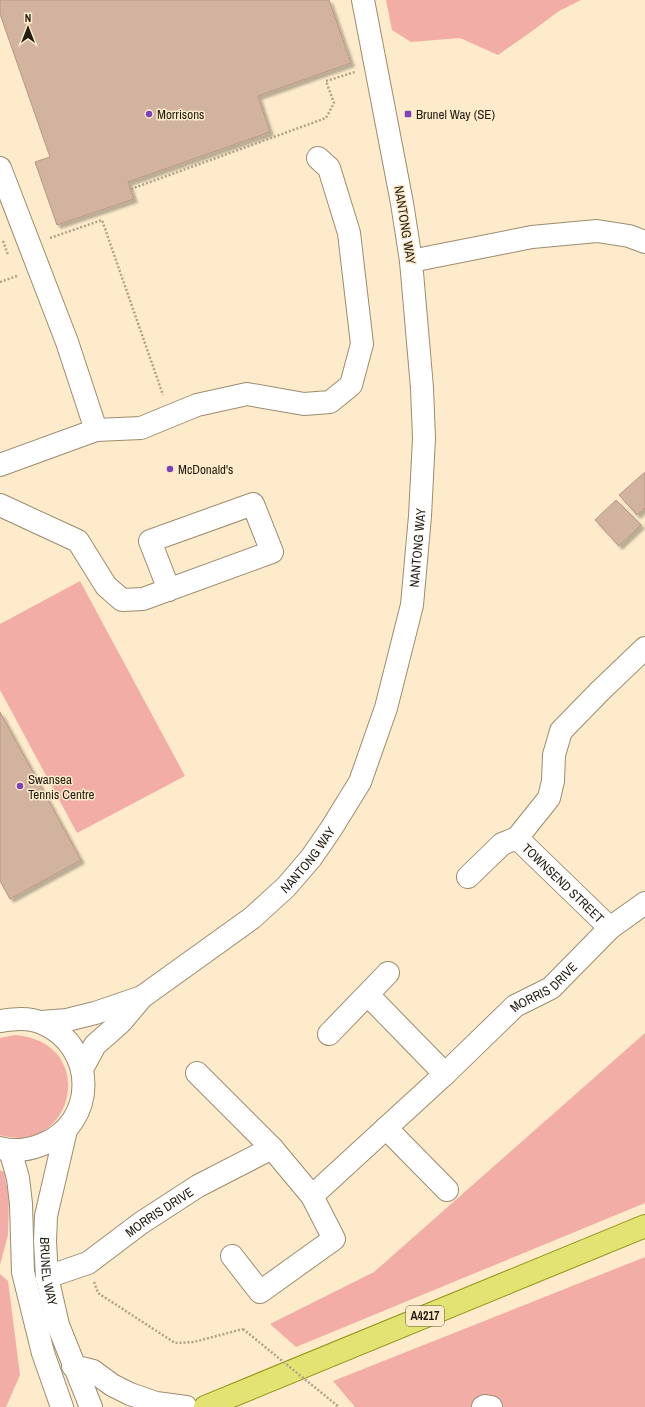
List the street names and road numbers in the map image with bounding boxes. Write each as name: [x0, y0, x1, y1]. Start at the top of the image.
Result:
street label: NANTONG WAY: [390, 185, 420, 265]
street label: NANTONG WAY: [405, 508, 429, 588]
street label: NANTONG WAY: [277, 823, 339, 896]
street label: TOWNSEND STREET: [519, 839, 608, 927]
street label: MORRIS DRIVE: [506, 958, 581, 1015]
street label: MORRIS DRIVE: [122, 1183, 196, 1241]
street label: BRUNEL WAY: [36, 1237, 62, 1307]
road number: A4217: [406, 1306, 444, 1326]

